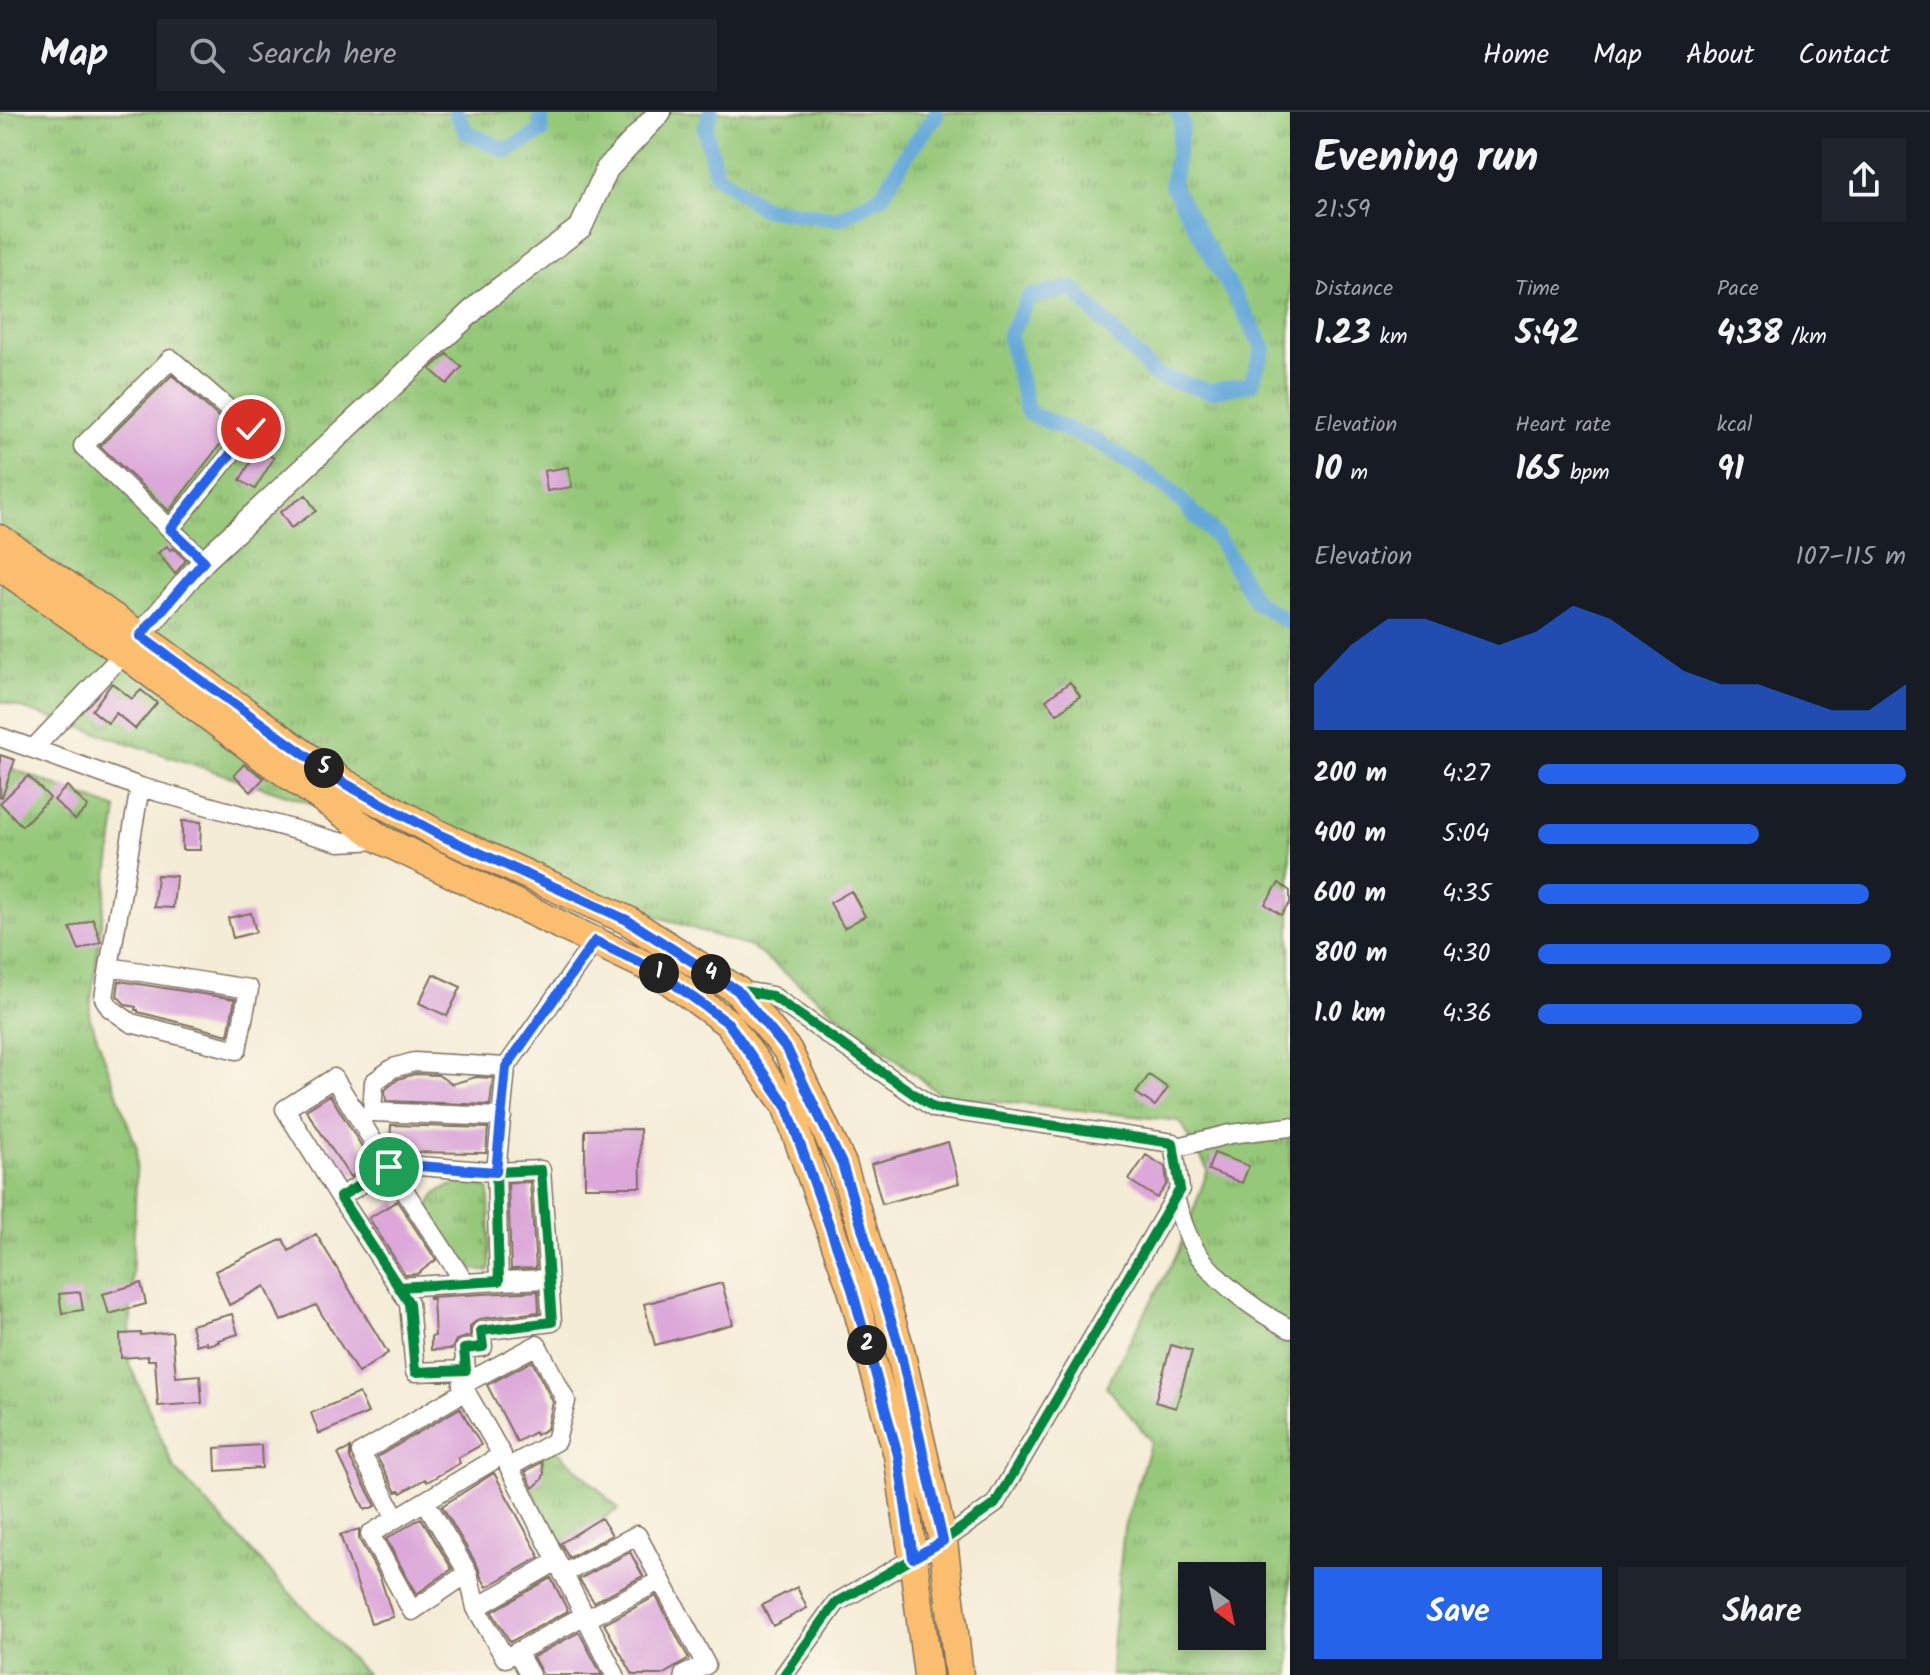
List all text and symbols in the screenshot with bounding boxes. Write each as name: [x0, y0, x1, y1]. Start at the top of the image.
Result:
search box: [157, 19, 717, 91]
text: Map: [40, 25, 109, 85]
text: Search here: [249, 31, 396, 79]
icon: search: [185, 33, 229, 77]
text: Home: [1483, 33, 1549, 78]
text: Map: [1593, 33, 1642, 78]
text: About: [1686, 33, 1754, 78]
text: Contact: [1798, 33, 1890, 78]
text: Evening run: [1314, 124, 1538, 194]
button: share: [1822, 138, 1906, 222]
text: 21:59: [1314, 189, 1370, 231]
text: Distance: [1314, 272, 1393, 307]
text: Time: [1515, 272, 1560, 307]
text: Pace: [1717, 272, 1759, 307]
text: 1.23: [1314, 307, 1371, 361]
text: 5:42: [1515, 307, 1579, 361]
text: 4:38: [1717, 307, 1782, 361]
text: km: [1371, 320, 1407, 355]
text: /km: [1782, 320, 1827, 355]
pin: [217, 395, 285, 463]
icon: check: [229, 407, 273, 451]
text: Elevation: [1314, 408, 1397, 443]
text: Heart rate: [1515, 408, 1611, 443]
text: kcal: [1717, 408, 1752, 443]
text: 10: [1314, 443, 1342, 497]
text: 165: [1515, 443, 1561, 497]
text: 91: [1717, 443, 1744, 497]
text: m: [1342, 456, 1368, 491]
text: bpm: [1561, 456, 1610, 491]
text: Elevation: [1314, 536, 1412, 578]
text: 107–115 m: [1796, 536, 1906, 578]
pin: 5: [304, 748, 344, 788]
text: 5: [318, 750, 330, 785]
text: 200 m: [1314, 753, 1387, 795]
text: 4:27: [1442, 753, 1490, 795]
text: 400 m: [1314, 813, 1386, 855]
text: 5:04: [1442, 813, 1490, 855]
text: 600 m: [1314, 873, 1386, 915]
text: 4:35: [1442, 873, 1492, 915]
text: 800 m: [1314, 933, 1387, 975]
text: 4:30: [1442, 933, 1491, 975]
pin: 1: [639, 953, 679, 993]
pin: 4: [691, 954, 731, 994]
text: 1: [656, 955, 662, 990]
text: 4: [705, 956, 717, 991]
text: 1.0 km: [1314, 993, 1385, 1035]
text: 4:36: [1442, 993, 1492, 1035]
pin: [355, 1133, 423, 1201]
icon: arrive: [367, 1145, 411, 1189]
pin: 2: [847, 1325, 887, 1365]
text: 2: [861, 1327, 873, 1362]
north arrow: [1178, 1562, 1266, 1650]
map controls: [1178, 1562, 1266, 1650]
button: Save: [1314, 1567, 1602, 1659]
button: Share: [1618, 1567, 1906, 1659]

